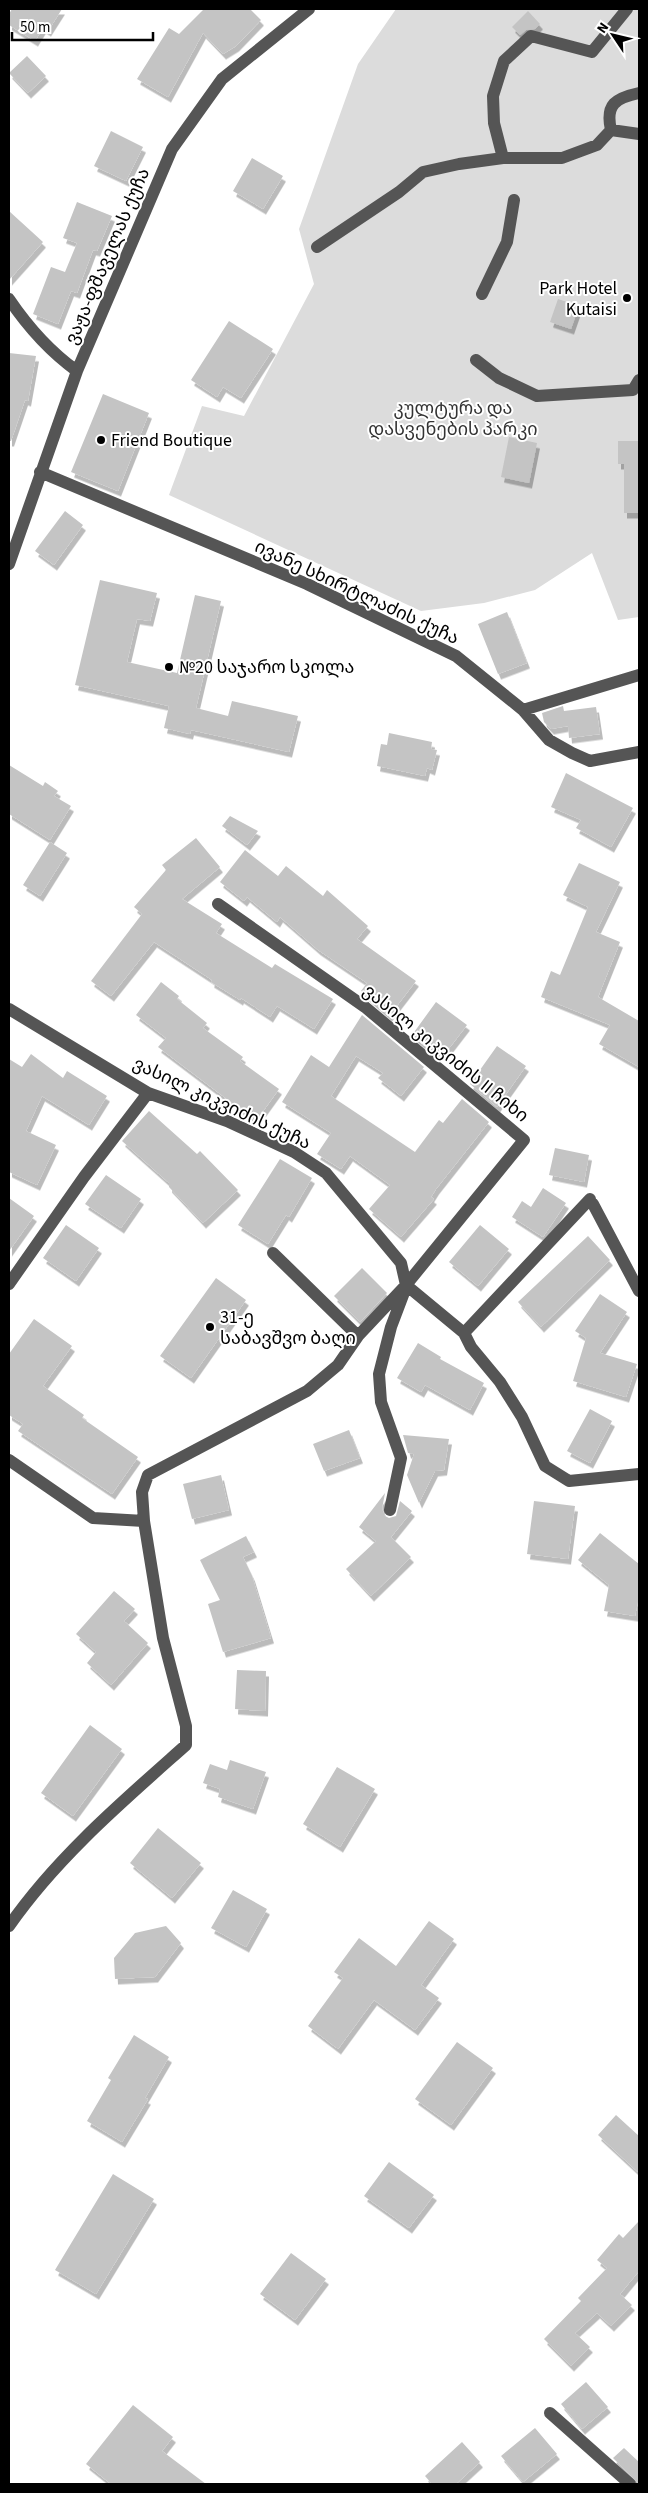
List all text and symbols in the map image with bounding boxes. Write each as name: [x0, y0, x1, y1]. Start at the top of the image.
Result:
scale bar: [12, 10, 154, 42]
north arrow: [588, 10, 638, 60]
text: 50 m: [20, 17, 50, 38]
text: N: [592, 19, 614, 38]
street label: ვაჟა-ფშაველას ქუჩა: [59, 164, 156, 348]
place label: Park Hotel Kutaisi: [539, 276, 617, 322]
marker: Park Hotel Kutaisi: [621, 292, 633, 304]
park label: კულტურა და დასვენების პარკი: [368, 396, 538, 442]
place label: Friend Boutique: [111, 428, 232, 453]
marker: Friend Boutique: [95, 434, 107, 446]
street label: ივანე სხირტლაძის ქუჩა: [251, 534, 463, 651]
place label: №20 საჯარო სკოლა: [179, 655, 354, 680]
marker: №20 საჯარო სკოლა: [163, 661, 175, 673]
street label: ვასილ კიკვიძის II ჩიხი: [357, 979, 534, 1128]
street label: ვასილ კიკვიძის ქუჩა: [129, 1051, 315, 1156]
place label: 31-ე საბავშვო ბაღი: [220, 1305, 356, 1351]
marker: 31-ე საბავშვო ბაღი: [204, 1321, 216, 1333]

